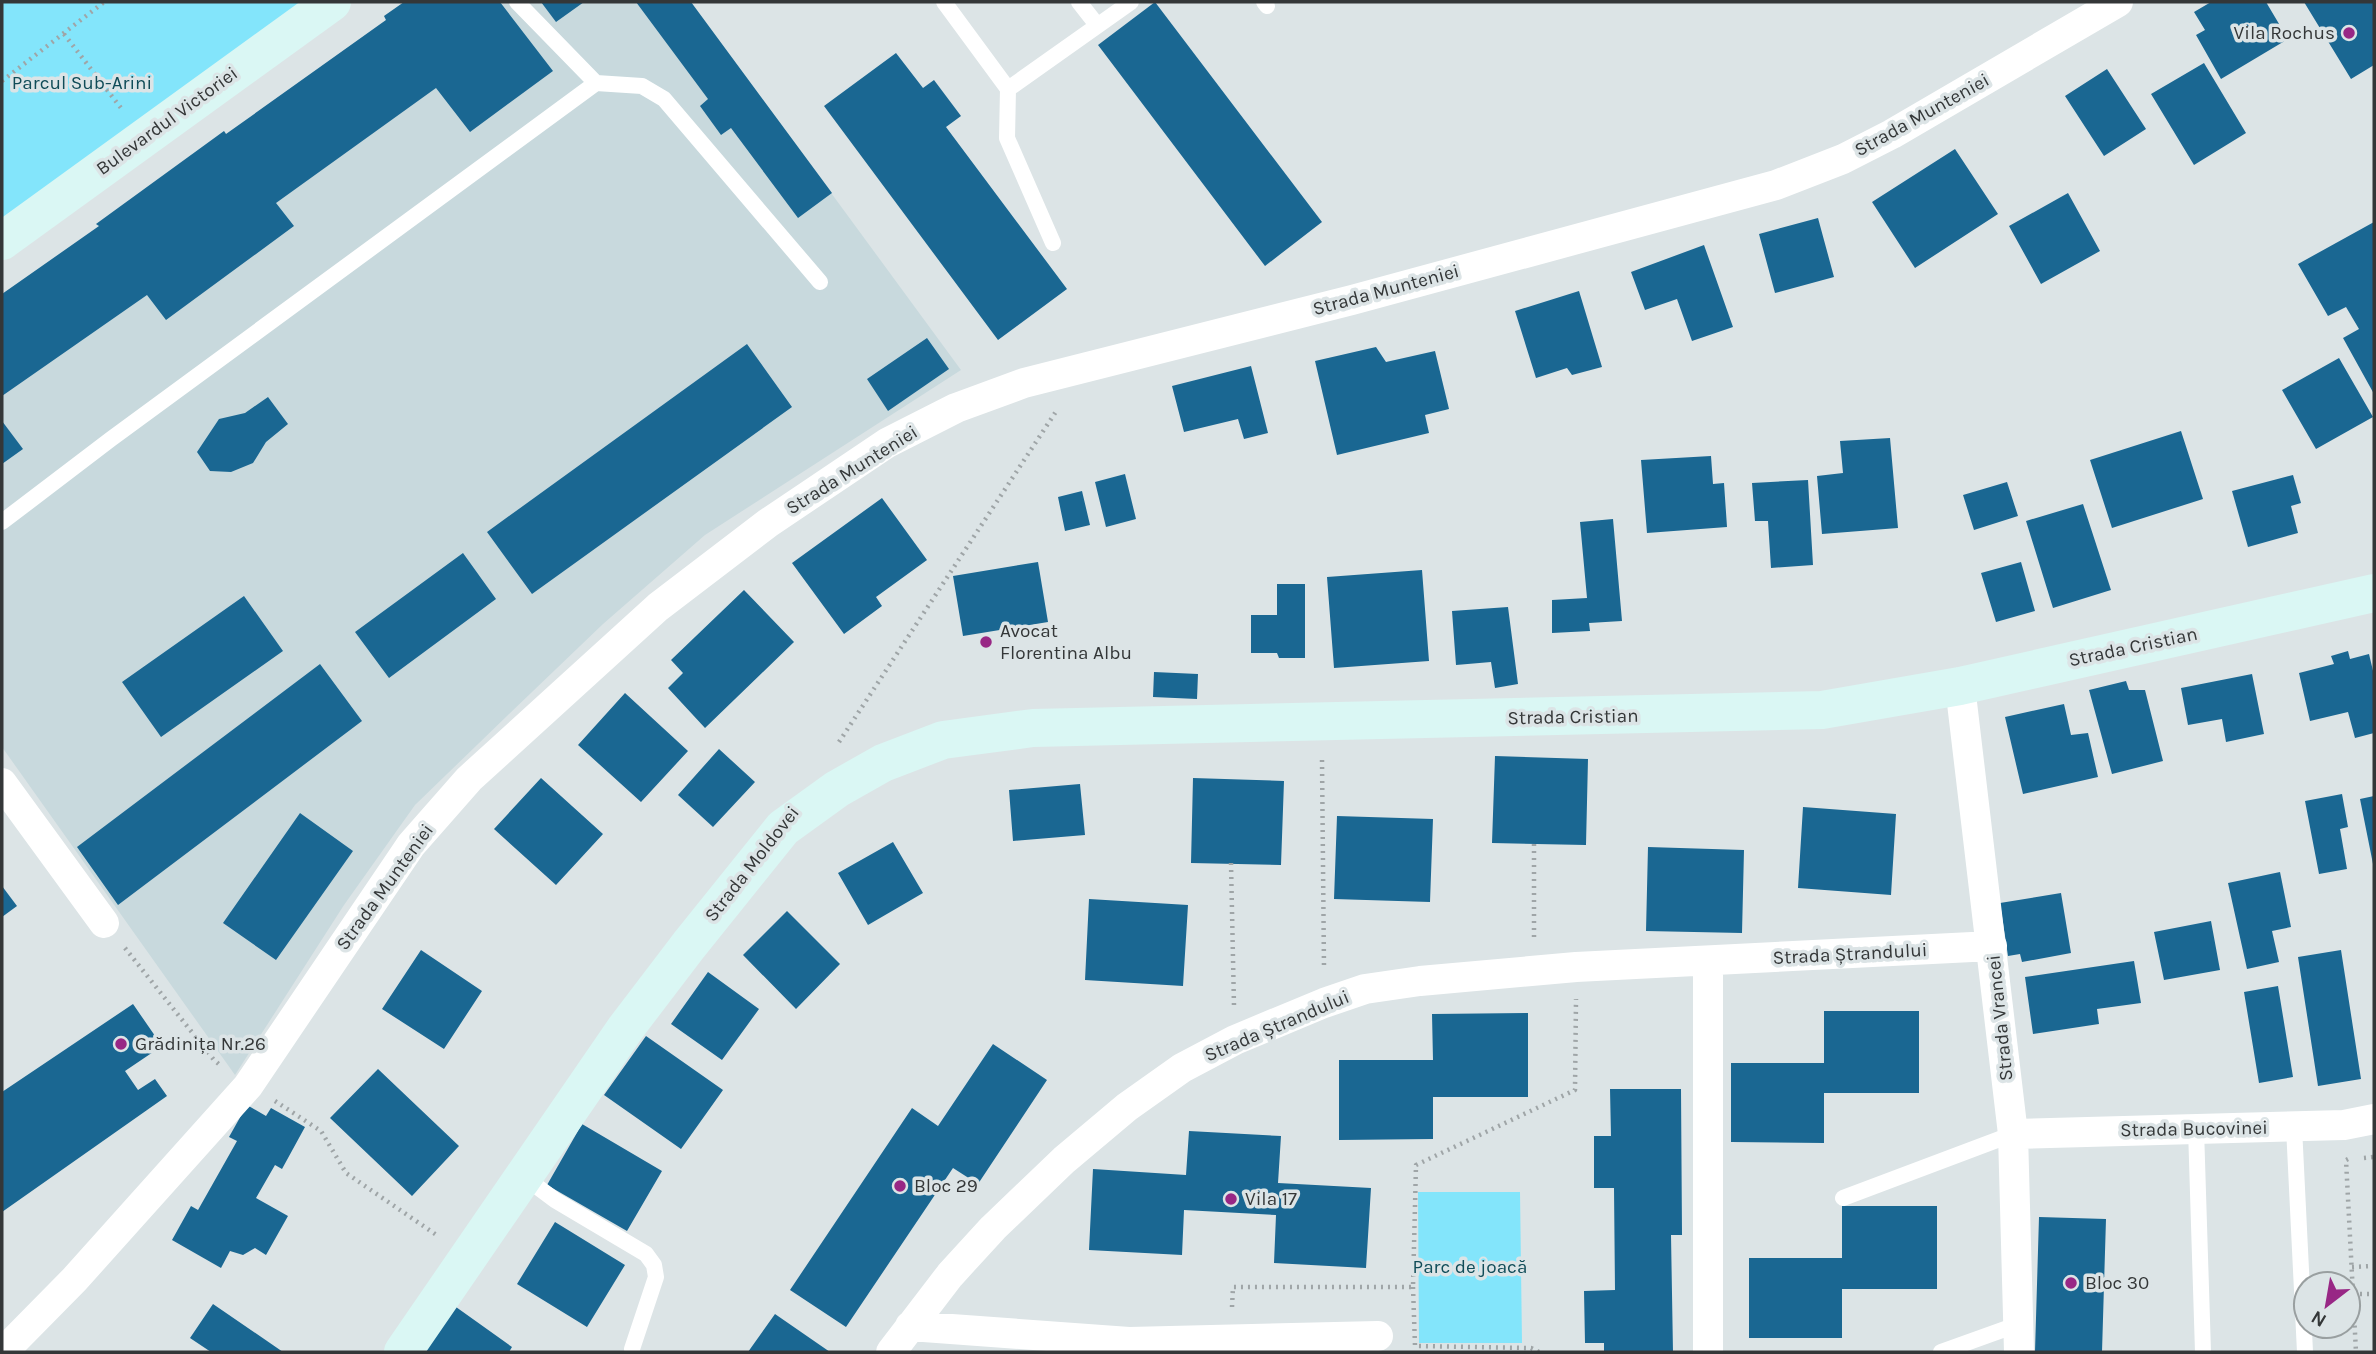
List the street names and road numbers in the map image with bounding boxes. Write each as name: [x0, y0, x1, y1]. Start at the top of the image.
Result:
street label: Bulevardul Victoriei: [92, 62, 242, 180]
street label: Strada Munteniei: [1851, 69, 1993, 161]
street label: Strada Munteniei: [1310, 260, 1462, 320]
street label: Strada Munteniei: [782, 421, 922, 519]
street label: Strada Cristian: [2067, 623, 2199, 671]
street label: Strada Cristian: [1507, 705, 1639, 729]
street label: Strada Moldovei: [700, 802, 804, 926]
street label: Strada Munteniei: [332, 820, 438, 954]
street label: Strada Ștrandului: [1772, 939, 1928, 969]
street label: Strada Vrancei: [1982, 954, 2018, 1082]
street label: Strada Ștrandului: [1201, 986, 1353, 1066]
street label: Strada Bucovinei: [2120, 1117, 2268, 1141]

